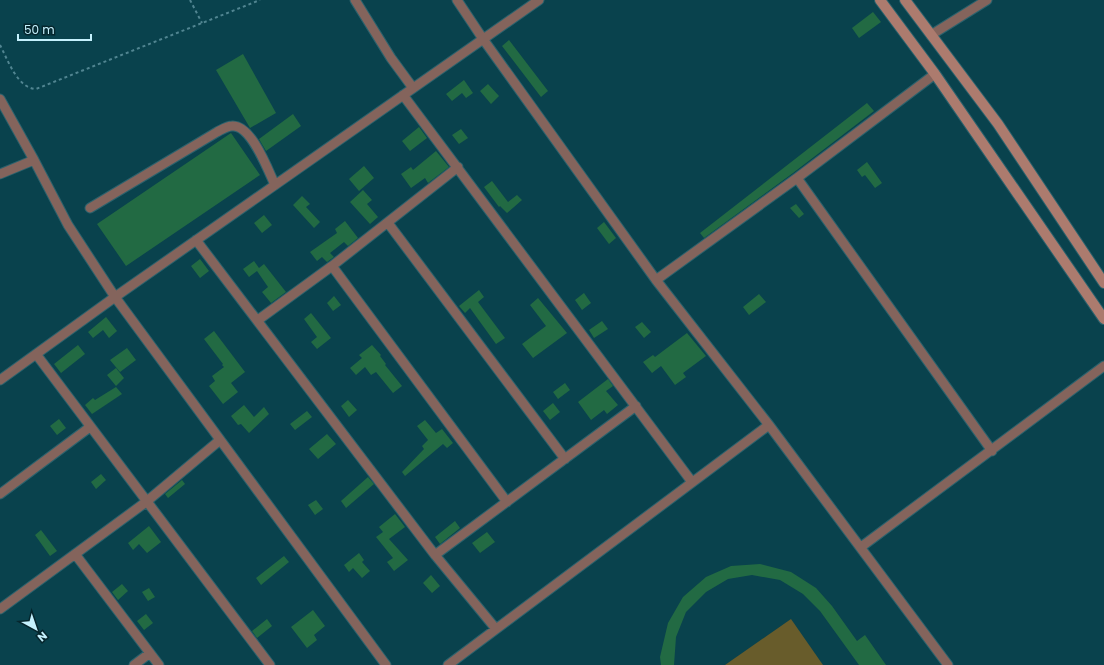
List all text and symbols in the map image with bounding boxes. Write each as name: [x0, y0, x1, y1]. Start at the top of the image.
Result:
scale bar: [18, 16, 91, 42]
text: 50 m: [24, 21, 55, 38]
north arrow: [16, 609, 56, 649]
text: N: [34, 628, 51, 645]

